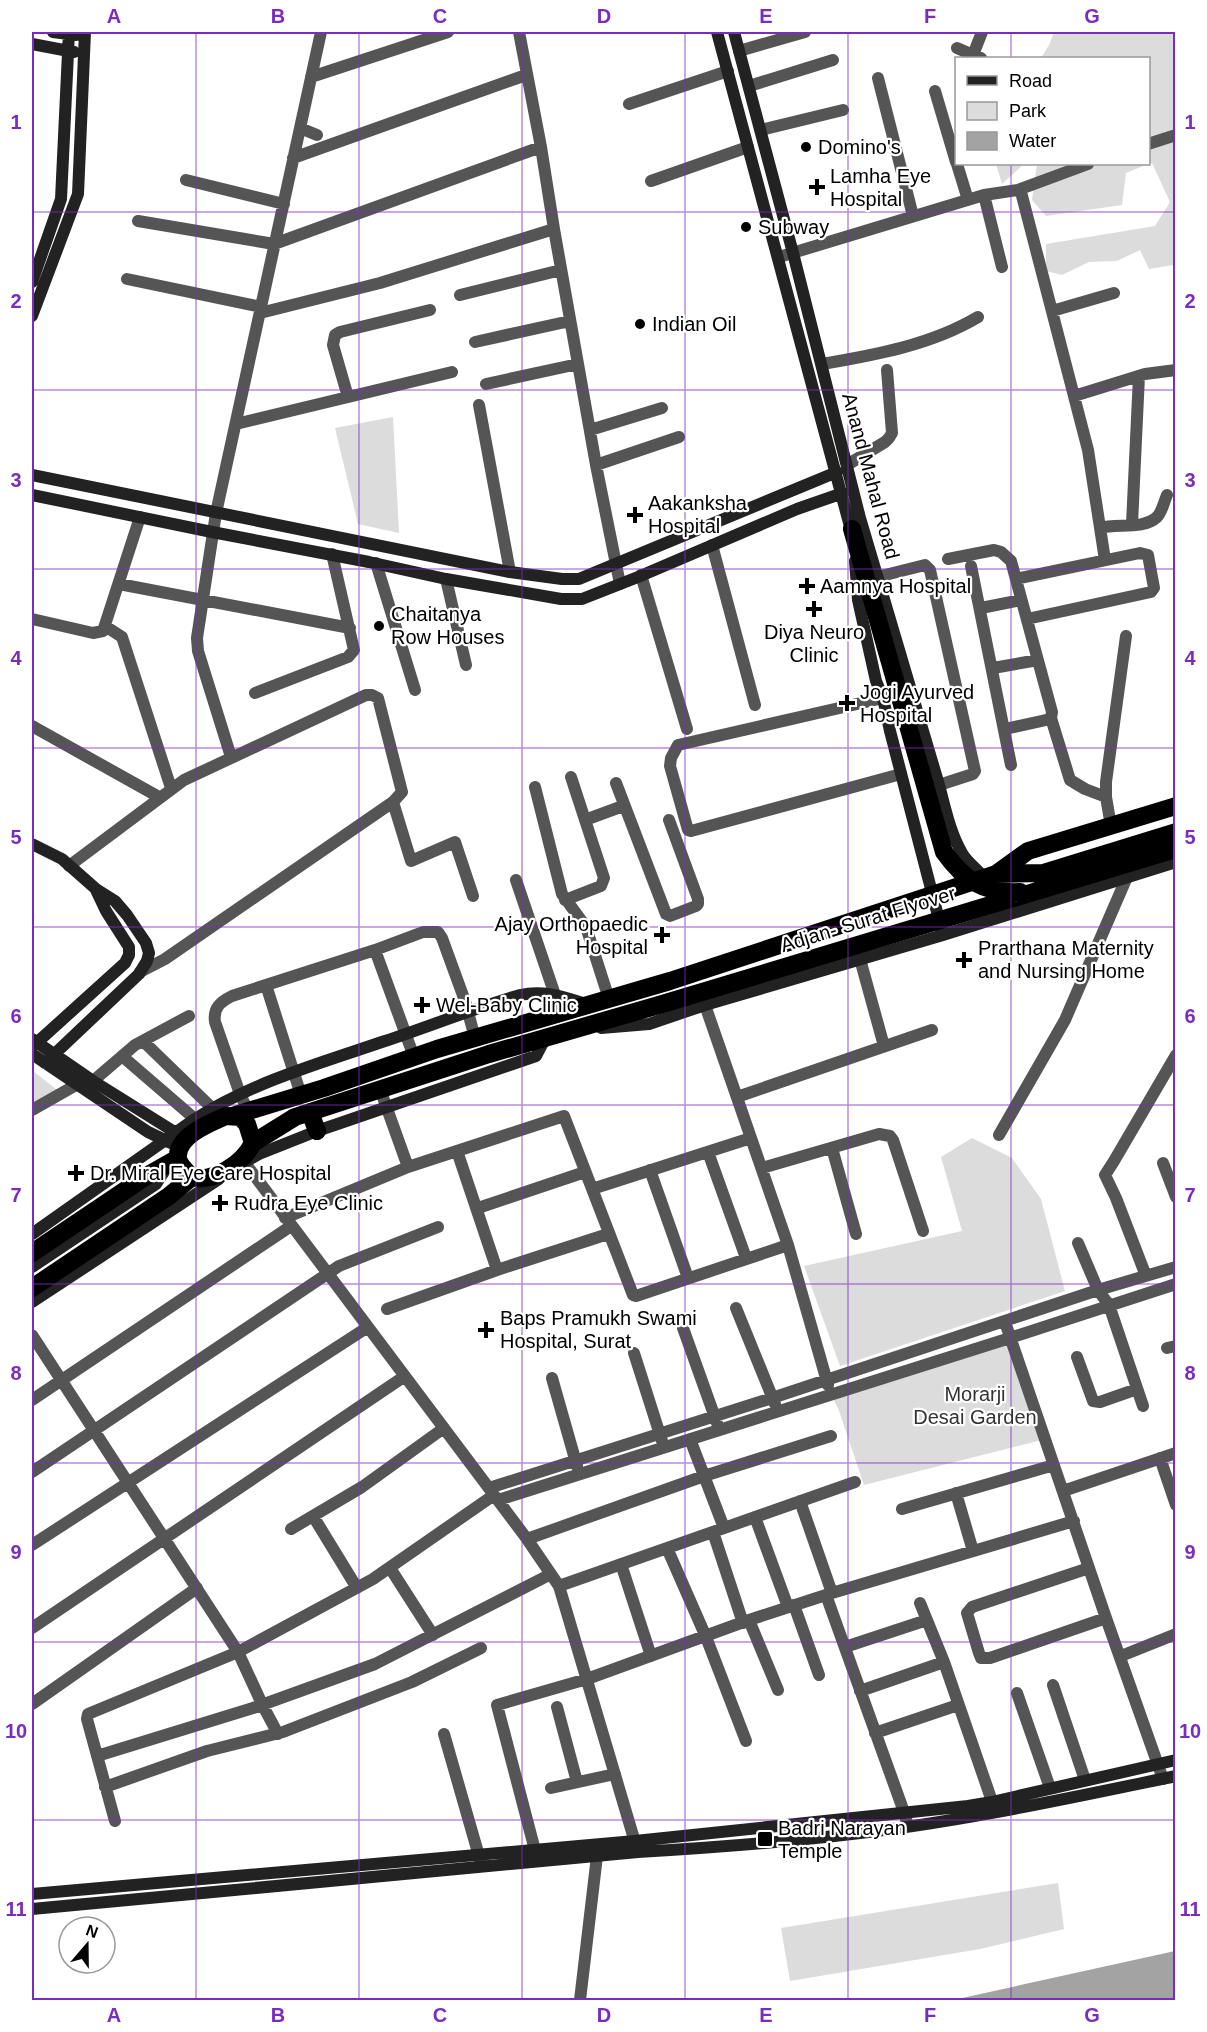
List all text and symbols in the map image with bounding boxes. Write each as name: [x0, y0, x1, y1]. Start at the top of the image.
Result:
text: A: [107, 5, 121, 27]
text: B: [271, 5, 285, 27]
text: C: [433, 5, 447, 27]
text: D: [597, 5, 611, 27]
text: E: [759, 5, 773, 27]
text: F: [924, 5, 936, 27]
text: G: [1084, 5, 1100, 27]
legend: [955, 57, 1150, 165]
text: Road: [1009, 71, 1052, 91]
text: Park: [1009, 101, 1047, 121]
text: 1: [10, 111, 22, 133]
text: 1: [1184, 111, 1196, 133]
text: Water: [1009, 131, 1056, 151]
place label: Domino's: [818, 136, 901, 158]
marker: Domino's: [799, 140, 813, 154]
place label: Lamha Eye Hospital: [830, 165, 931, 210]
marker: Lamha Eye Hospital: [808, 178, 826, 196]
place label: Subway: [758, 216, 829, 238]
marker: Subway: [739, 220, 753, 234]
text: 2: [10, 290, 22, 312]
text: 2: [1184, 290, 1196, 312]
place label: Indian Oil: [652, 313, 737, 335]
marker: Indian Oil: [633, 317, 647, 331]
street label: Anand Mahal Road: [838, 390, 904, 562]
text: 3: [10, 469, 22, 491]
text: 3: [1184, 469, 1196, 491]
place label: Aakanksha Hospital: [648, 492, 748, 537]
marker: Aakanksha Hospital: [626, 506, 644, 524]
place label: Aamnya Hospital: [820, 575, 971, 597]
marker: Aamnya Hospital: [798, 577, 816, 595]
marker: Diya Neuro Clinic: [805, 600, 823, 618]
place label: Chaitanya Row Houses: [391, 603, 504, 648]
marker: Chaitanya Row Houses: [372, 619, 386, 633]
place label: Diya Neuro Clinic: [764, 621, 864, 666]
text: 4: [10, 647, 22, 669]
text: 4: [1184, 647, 1196, 669]
place label: Jogi Ayurved Hospital: [860, 681, 974, 726]
marker: Jogi Ayurved Hospital: [838, 694, 856, 712]
text: 5: [10, 826, 22, 848]
text: 5: [1184, 826, 1196, 848]
street label: Adjan- Surat Flyover: [778, 882, 959, 956]
place label: Ajay Orthopaedic Hospital: [495, 913, 648, 958]
marker: Ajay Orthopaedic Hospital: [653, 926, 671, 944]
place label: Prarthana Maternity and Nursing Home: [978, 937, 1154, 982]
marker: Prarthana Maternity and Nursing Home: [955, 951, 973, 969]
place label: Wel-Baby Clinic: [436, 994, 577, 1016]
marker: Wel-Baby Clinic: [413, 996, 431, 1014]
text: 6: [10, 1005, 22, 1027]
text: 6: [1184, 1005, 1196, 1027]
place label: Dr. Miral Eye Care Hospital: [90, 1162, 331, 1184]
marker: Dr. Miral Eye Care Hospital: [67, 1164, 85, 1182]
text: 7: [10, 1184, 22, 1206]
text: 7: [1184, 1184, 1196, 1206]
place label: Rudra Eye Clinic: [234, 1192, 383, 1214]
marker: Rudra Eye Clinic: [211, 1194, 229, 1212]
place label: Baps Pramukh Swami Hospital, Surat: [500, 1307, 697, 1352]
marker: Baps Pramukh Swami Hospital, Surat: [477, 1321, 495, 1339]
text: 8: [10, 1362, 22, 1384]
text: 8: [1184, 1362, 1196, 1384]
park label: Morarji Desai Garden: [913, 1383, 1037, 1428]
text: 9: [10, 1541, 22, 1563]
text: 9: [1184, 1541, 1196, 1563]
text: 10: [5, 1720, 27, 1742]
text: 10: [1179, 1720, 1201, 1742]
place label: Badri Narayan Temple: [778, 1817, 906, 1862]
marker: Badri Narayan Temple: [756, 1830, 774, 1848]
text: 11: [5, 1898, 27, 1920]
text: 11: [1179, 1898, 1201, 1920]
north arrow: [57, 1915, 117, 1975]
text: N: [84, 1921, 100, 1941]
text: A: [107, 2004, 121, 2026]
text: B: [271, 2004, 285, 2026]
text: C: [433, 2004, 447, 2026]
text: D: [597, 2004, 611, 2026]
text: E: [759, 2004, 773, 2026]
text: F: [924, 2004, 936, 2026]
text: G: [1084, 2004, 1100, 2026]

